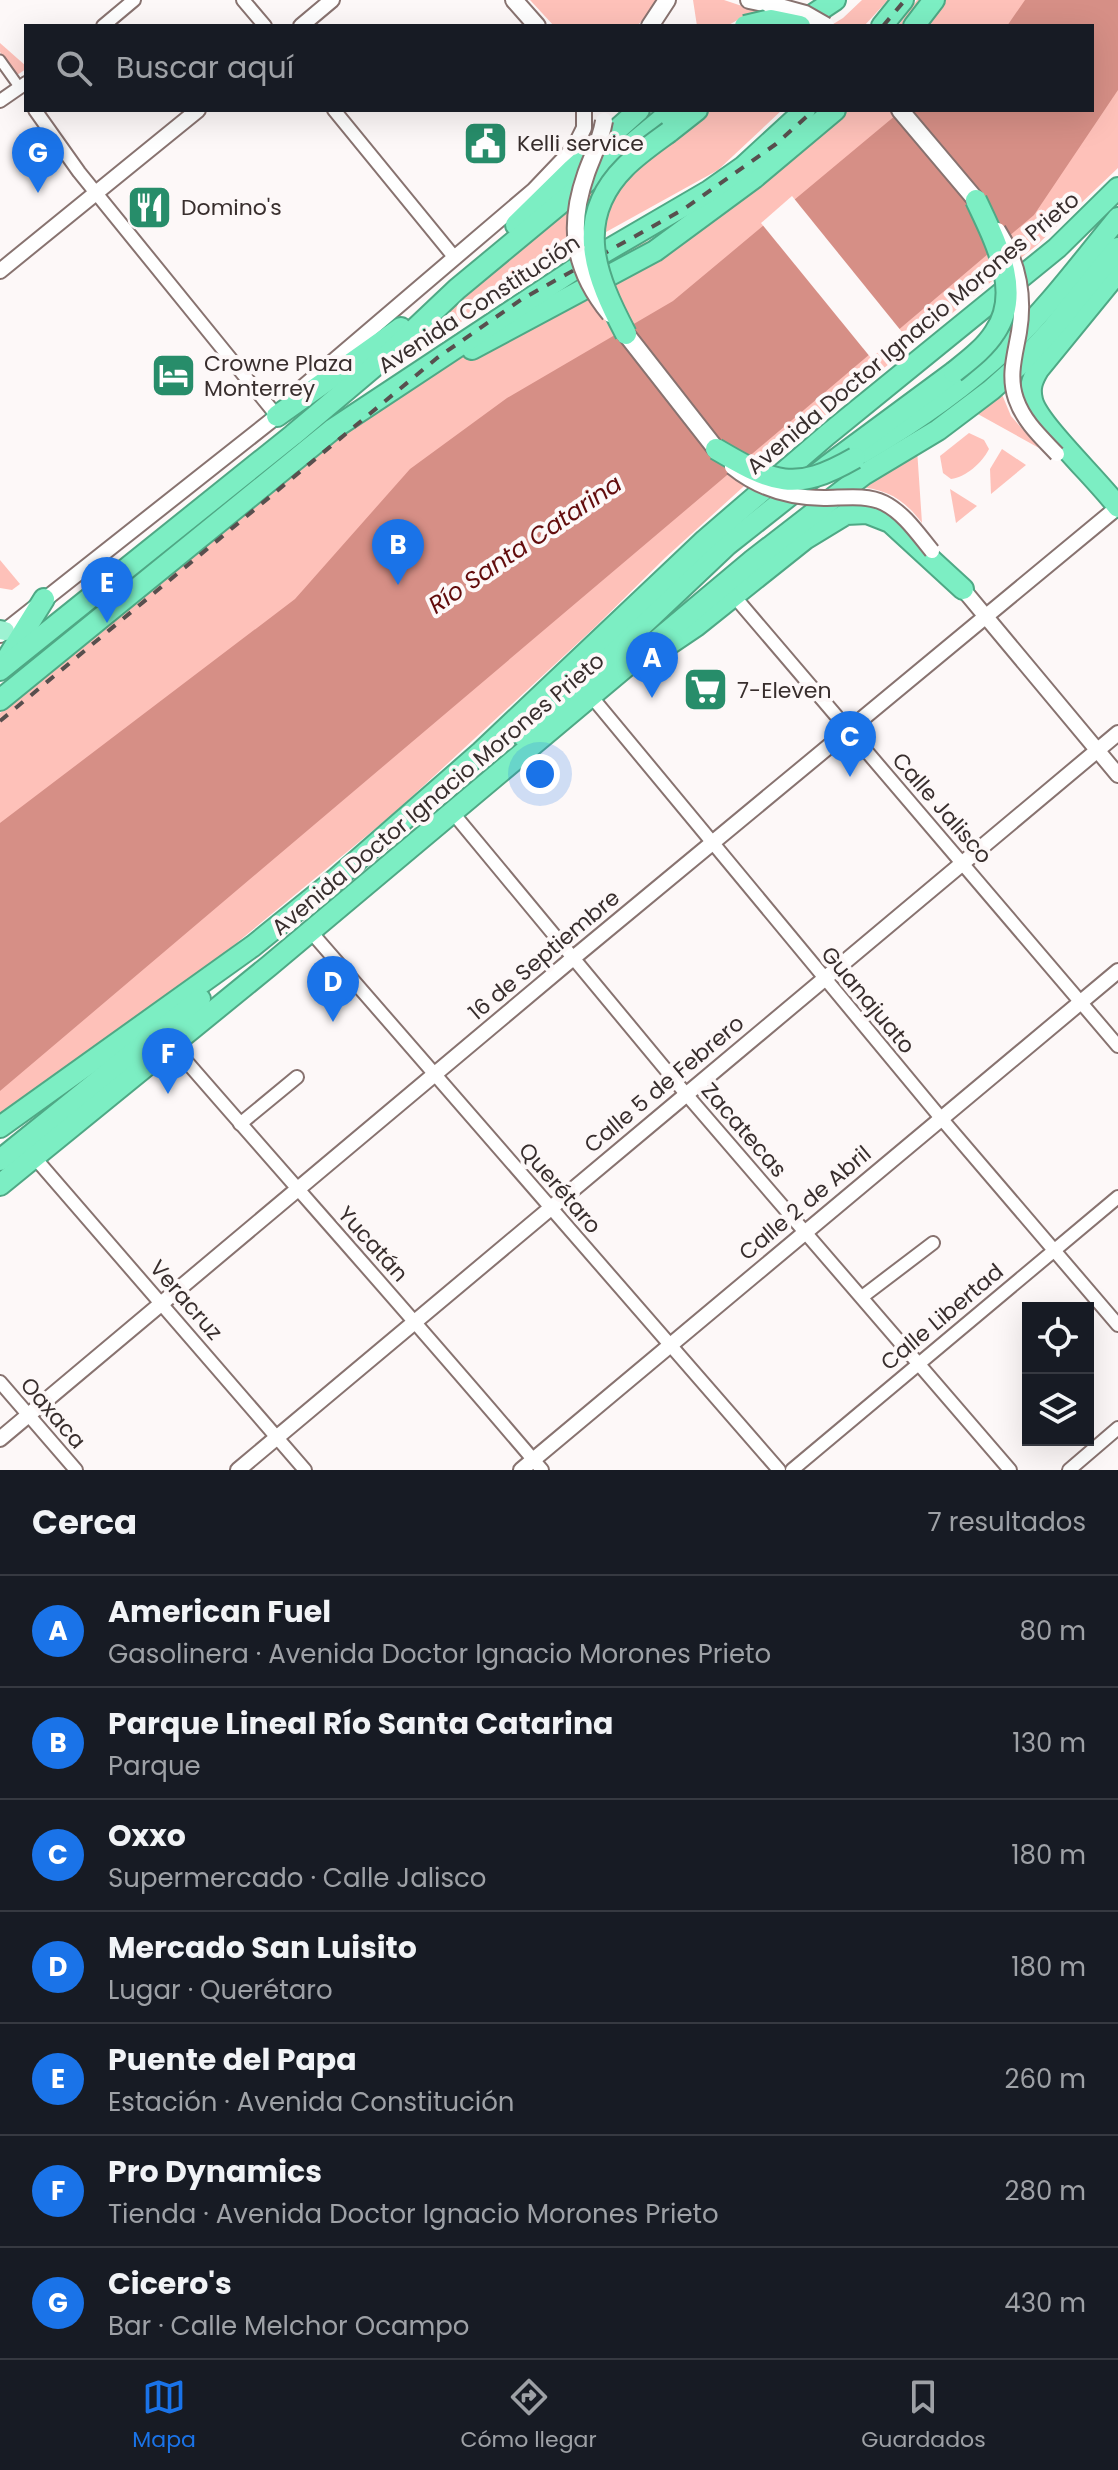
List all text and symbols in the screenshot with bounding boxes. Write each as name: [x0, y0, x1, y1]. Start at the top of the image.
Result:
search box: [24, 24, 1094, 112]
icon: search: [52, 46, 96, 90]
text: Buscar aquí: [116, 46, 294, 89]
public building icon: Kelli service: [462, 119, 510, 167]
pin: G: [12, 127, 64, 193]
place label: Kelli service: [517, 128, 644, 159]
restaurant icon: Domino's: [126, 183, 174, 231]
street label: Avenida Doctor Ignacio Morones Prieto: [740, 184, 1086, 482]
place label: Domino's: [181, 192, 282, 223]
street label: Avenida Constitución: [372, 227, 586, 381]
place label: Crowne Plaza Monterrey: [204, 348, 353, 404]
hotel icon: Crowne Plaza Monterrey: [149, 352, 197, 400]
water label: Río Santa Catarina: [422, 467, 628, 621]
pin: B: [372, 519, 424, 585]
pin: E: [81, 557, 133, 623]
pin: A: [626, 632, 678, 698]
street label: Avenida Doctor Ignacio Morones Prieto: [265, 645, 611, 943]
supermarket icon: 7-Eleven: [682, 666, 730, 714]
place label: 7-Eleven: [737, 675, 832, 706]
pin: C: [824, 711, 876, 777]
street label: Calle Jalisco: [885, 746, 999, 870]
your location: [520, 754, 560, 794]
street label: 16 de Septiembre: [462, 882, 626, 1028]
street label: Guanajuato: [814, 940, 922, 1060]
pin: D: [307, 956, 359, 1022]
street label: Calle 5 de Febrero: [577, 1008, 751, 1160]
pin: F: [142, 1028, 194, 1094]
street label: Zacatecas: [694, 1076, 794, 1184]
street label: Querétaro: [512, 1136, 608, 1240]
street label: Calle 2 de Abril: [732, 1138, 878, 1268]
street label: Yucatán: [331, 1199, 415, 1289]
street label: Veracruz: [142, 1253, 230, 1347]
street label: Calle Libertad: [874, 1256, 1010, 1378]
map controls: [1022, 1302, 1094, 1446]
button: locate: [1022, 1302, 1094, 1374]
street label: Oaxaca: [13, 1370, 93, 1456]
button: layers: [1022, 1374, 1094, 1446]
text: Cerca: [32, 1498, 137, 1546]
text: 7 resultados: [928, 1504, 1086, 1540]
text: American Fuel: [108, 1590, 331, 1633]
text: A: [48, 1613, 68, 1649]
text: 80 m: [1020, 1613, 1086, 1649]
text: Gasolinera · Avenida Doctor Ignacio Morones Prieto: [108, 1636, 771, 1672]
text: Parque Lineal Río Santa Catarina: [108, 1702, 613, 1745]
text: B: [49, 1725, 67, 1761]
text: 130 m: [1012, 1725, 1086, 1761]
text: Parque: [108, 1748, 201, 1784]
text: Oxxo: [108, 1814, 186, 1857]
text: C: [48, 1837, 68, 1873]
text: 180 m: [1011, 1837, 1086, 1873]
text: Supermercado · Calle Jalisco: [108, 1860, 487, 1896]
text: Mercado San Luisito: [108, 1926, 417, 1969]
text: D: [49, 1949, 67, 1985]
text: 180 m: [1011, 1949, 1086, 1985]
text: Lugar · Querétaro: [108, 1972, 333, 2008]
text: Puente del Papa: [108, 2038, 357, 2081]
text: E: [51, 2061, 65, 2097]
text: 260 m: [1004, 2061, 1086, 2097]
text: Estación · Avenida Constitución: [108, 2084, 515, 2120]
text: Pro Dynamics: [108, 2150, 322, 2193]
text: F: [51, 2173, 65, 2209]
text: 280 m: [1005, 2173, 1086, 2209]
text: Tienda · Avenida Doctor Ignacio Morones Prieto: [108, 2196, 719, 2232]
text: Cicero's: [108, 2262, 232, 2305]
text: G: [48, 2285, 68, 2321]
text: 430 m: [1004, 2285, 1086, 2321]
text: Bar · Calle Melchor Ocampo: [108, 2308, 470, 2344]
tab: Mapa: [132, 2375, 196, 2456]
tab: Cómo llegar: [461, 2375, 597, 2456]
tab: Guardados: [861, 2375, 986, 2456]

